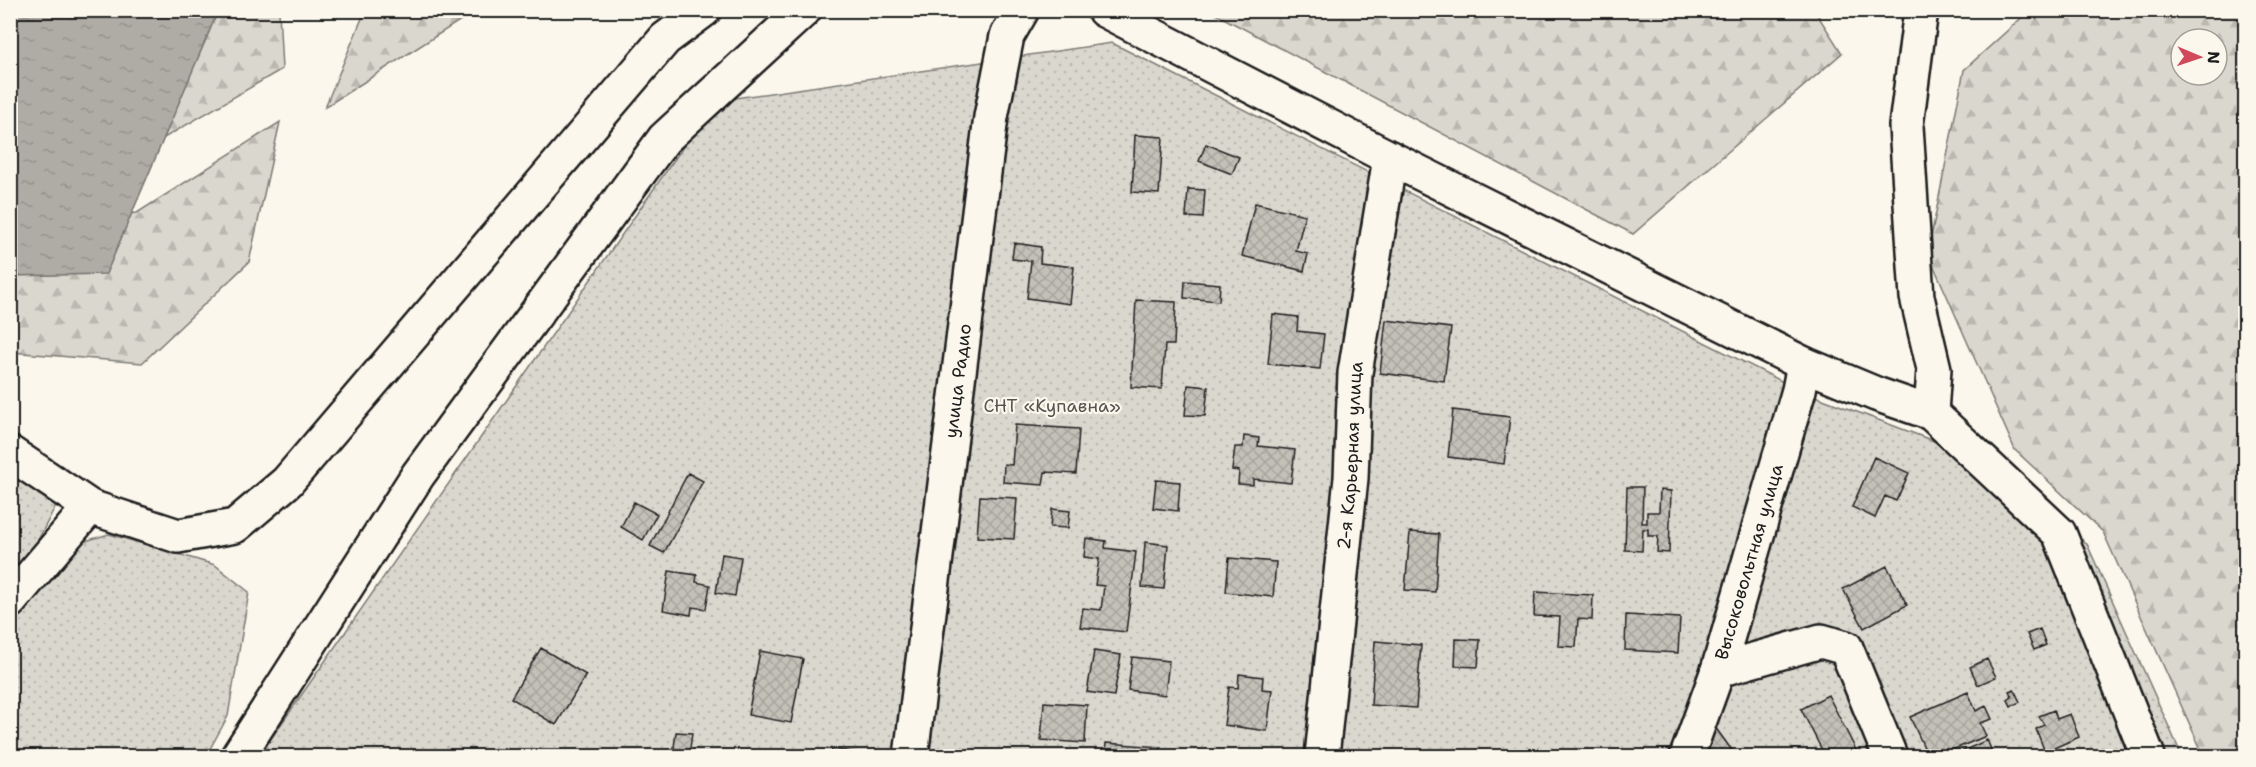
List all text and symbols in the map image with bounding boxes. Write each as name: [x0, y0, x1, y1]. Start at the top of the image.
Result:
north arrow: [2169, 27, 2229, 87]
text: N: [2203, 51, 2224, 64]
street label: улица Радио: [939, 322, 977, 440]
street label: 2-я Карьерная улица: [1332, 359, 1369, 551]
park label: СНТ «Купавна»: [983, 394, 1121, 418]
street label: Высоковольтная улица: [1710, 461, 1789, 663]

